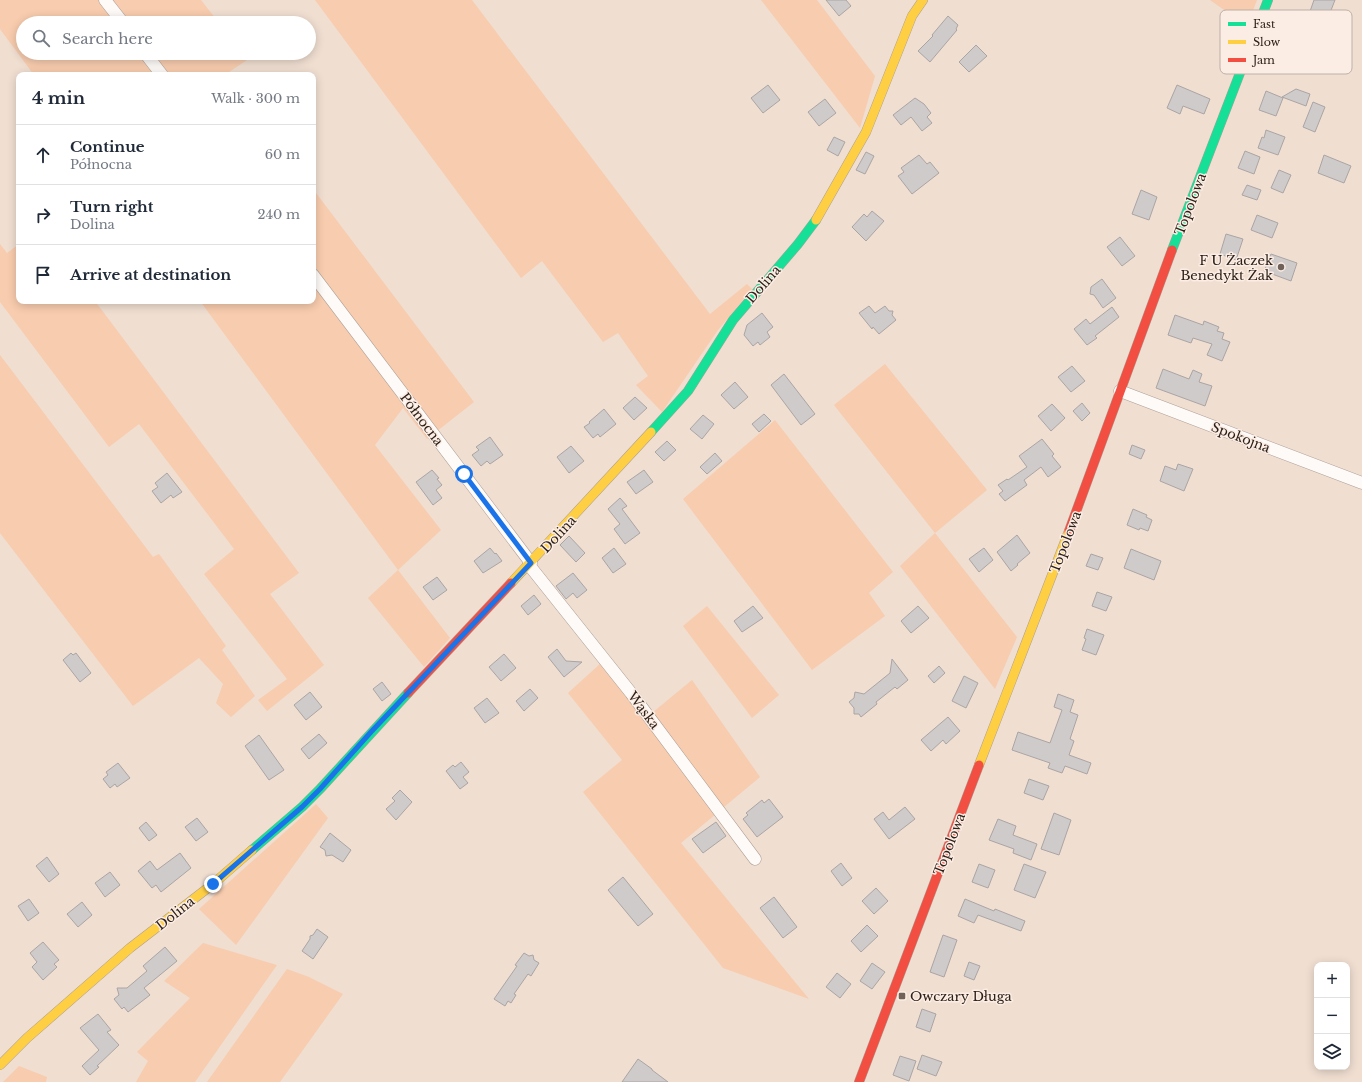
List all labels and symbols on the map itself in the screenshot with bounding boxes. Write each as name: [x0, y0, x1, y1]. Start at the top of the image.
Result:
legend: [1220, 10, 1352, 74]
text: Fast: [1253, 17, 1276, 31]
text: Slow: [1253, 35, 1281, 49]
text: Jam: [1251, 53, 1275, 67]
street label: Topolowa: [1171, 170, 1210, 238]
place label: F U Żaczek Benedykt Żak: [1180, 252, 1273, 284]
street label: Dolina: [742, 261, 785, 307]
marker: F U Żaczek Benedykt Żak: [1276, 262, 1286, 272]
street label: Północna: [396, 389, 447, 450]
street label: Spokojna: [1209, 418, 1273, 457]
route start: [455, 465, 473, 483]
street label: Topolowa: [1046, 508, 1085, 576]
street label: Dolina: [537, 512, 580, 557]
street label: Wąska: [623, 687, 664, 733]
street label: Topolowa: [930, 810, 969, 878]
route end: [204, 875, 222, 893]
street label: Dolina: [152, 892, 199, 934]
place label: Owczary Długa: [910, 988, 1013, 1005]
marker: Owczary Długa: [897, 991, 907, 1001]

